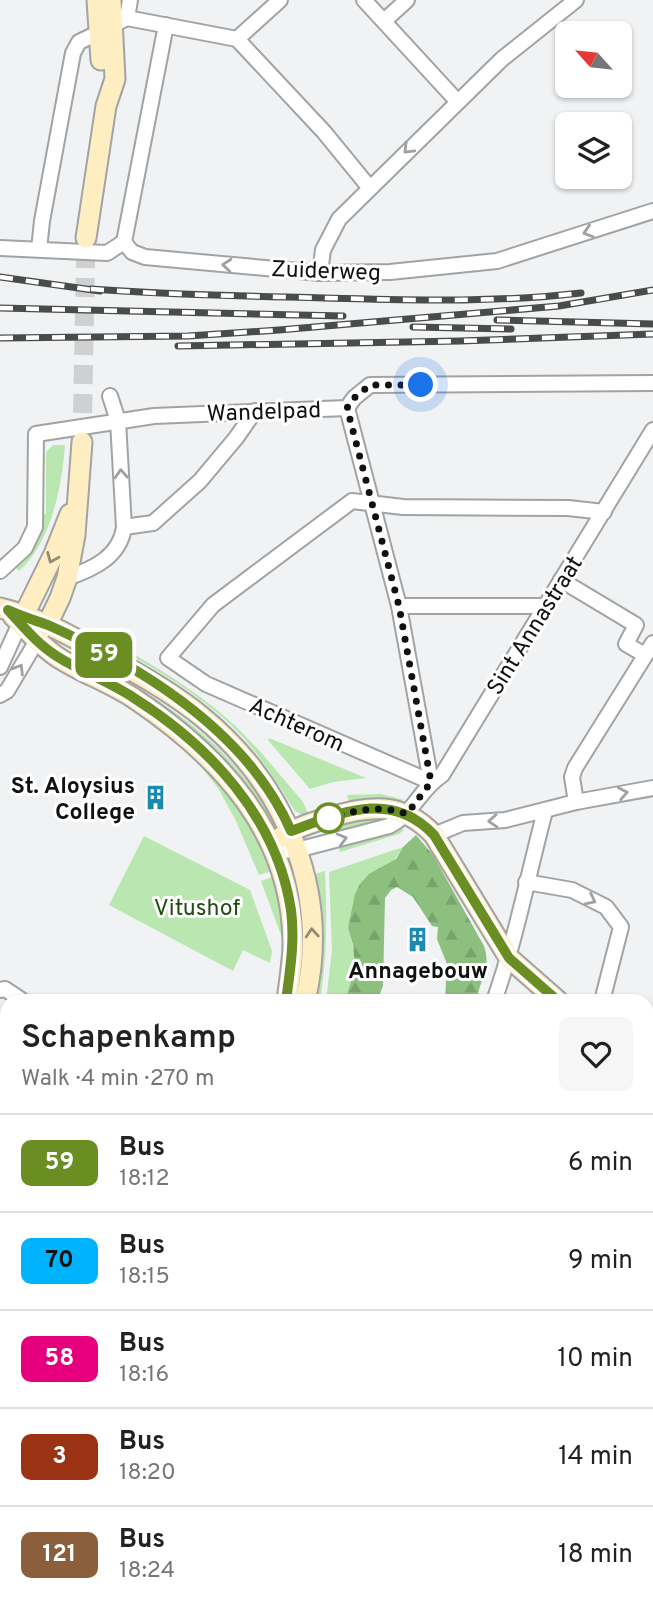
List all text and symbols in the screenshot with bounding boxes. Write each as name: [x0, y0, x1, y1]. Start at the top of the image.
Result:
north arrow: [555, 21, 632, 98]
map controls: [555, 21, 632, 189]
button: layers: [555, 112, 632, 189]
one-way arrow: [404, 141, 416, 153]
one-way arrow: [582, 223, 594, 238]
street label: Zuiderweg: [270, 256, 381, 289]
one-way arrow: [222, 258, 233, 273]
your location: [403, 367, 438, 402]
street label: Wandelpad: [206, 397, 322, 430]
one-way arrow: [113, 468, 128, 479]
one-way arrow: [46, 550, 60, 563]
street label: Sint Annastraat: [482, 551, 591, 701]
line badge: 59: [72, 632, 136, 678]
text: 59: [89, 640, 119, 670]
one-way arrow: [11, 664, 24, 677]
street label: Achterom: [244, 692, 348, 760]
place label: St. Aloysius College: [11, 773, 135, 828]
building icon: St. Aloysius College: [141, 784, 169, 812]
one-way arrow: [617, 786, 629, 801]
unlabelled marker: [314, 803, 344, 833]
one-way arrow: [487, 813, 498, 828]
one-way arrow: [336, 833, 348, 847]
one-way arrow: [584, 892, 596, 905]
park label: Vitushof: [154, 895, 240, 924]
building icon: Annagebouw: [404, 926, 432, 954]
one-way arrow: [305, 928, 320, 939]
place label: Annagebouw: [348, 958, 488, 987]
button: heart: [559, 1017, 633, 1091]
text: Schapenkamp: [21, 1018, 236, 1060]
text: Walk · 4 min · 270 m: [21, 1065, 214, 1094]
text: Bus: [119, 1132, 165, 1165]
text: 6 min: [568, 1147, 633, 1180]
text: 59: [45, 1148, 74, 1178]
text: 18:12: [119, 1165, 169, 1194]
text: Bus: [119, 1230, 165, 1263]
text: 9 min: [568, 1245, 633, 1278]
text: 70: [45, 1246, 74, 1276]
text: 18:15: [119, 1263, 170, 1292]
text: Bus: [119, 1328, 165, 1361]
text: 10 min: [557, 1343, 633, 1376]
text: 58: [45, 1344, 74, 1374]
text: 18:16: [119, 1361, 169, 1390]
text: Bus: [119, 1426, 165, 1459]
text: 14 min: [558, 1441, 633, 1474]
text: 3: [52, 1442, 67, 1472]
text: 18:20: [119, 1459, 176, 1488]
text: Bus: [119, 1524, 165, 1557]
text: 18 min: [558, 1539, 633, 1572]
text: 121: [43, 1540, 76, 1570]
text: 18:24: [119, 1557, 175, 1586]

